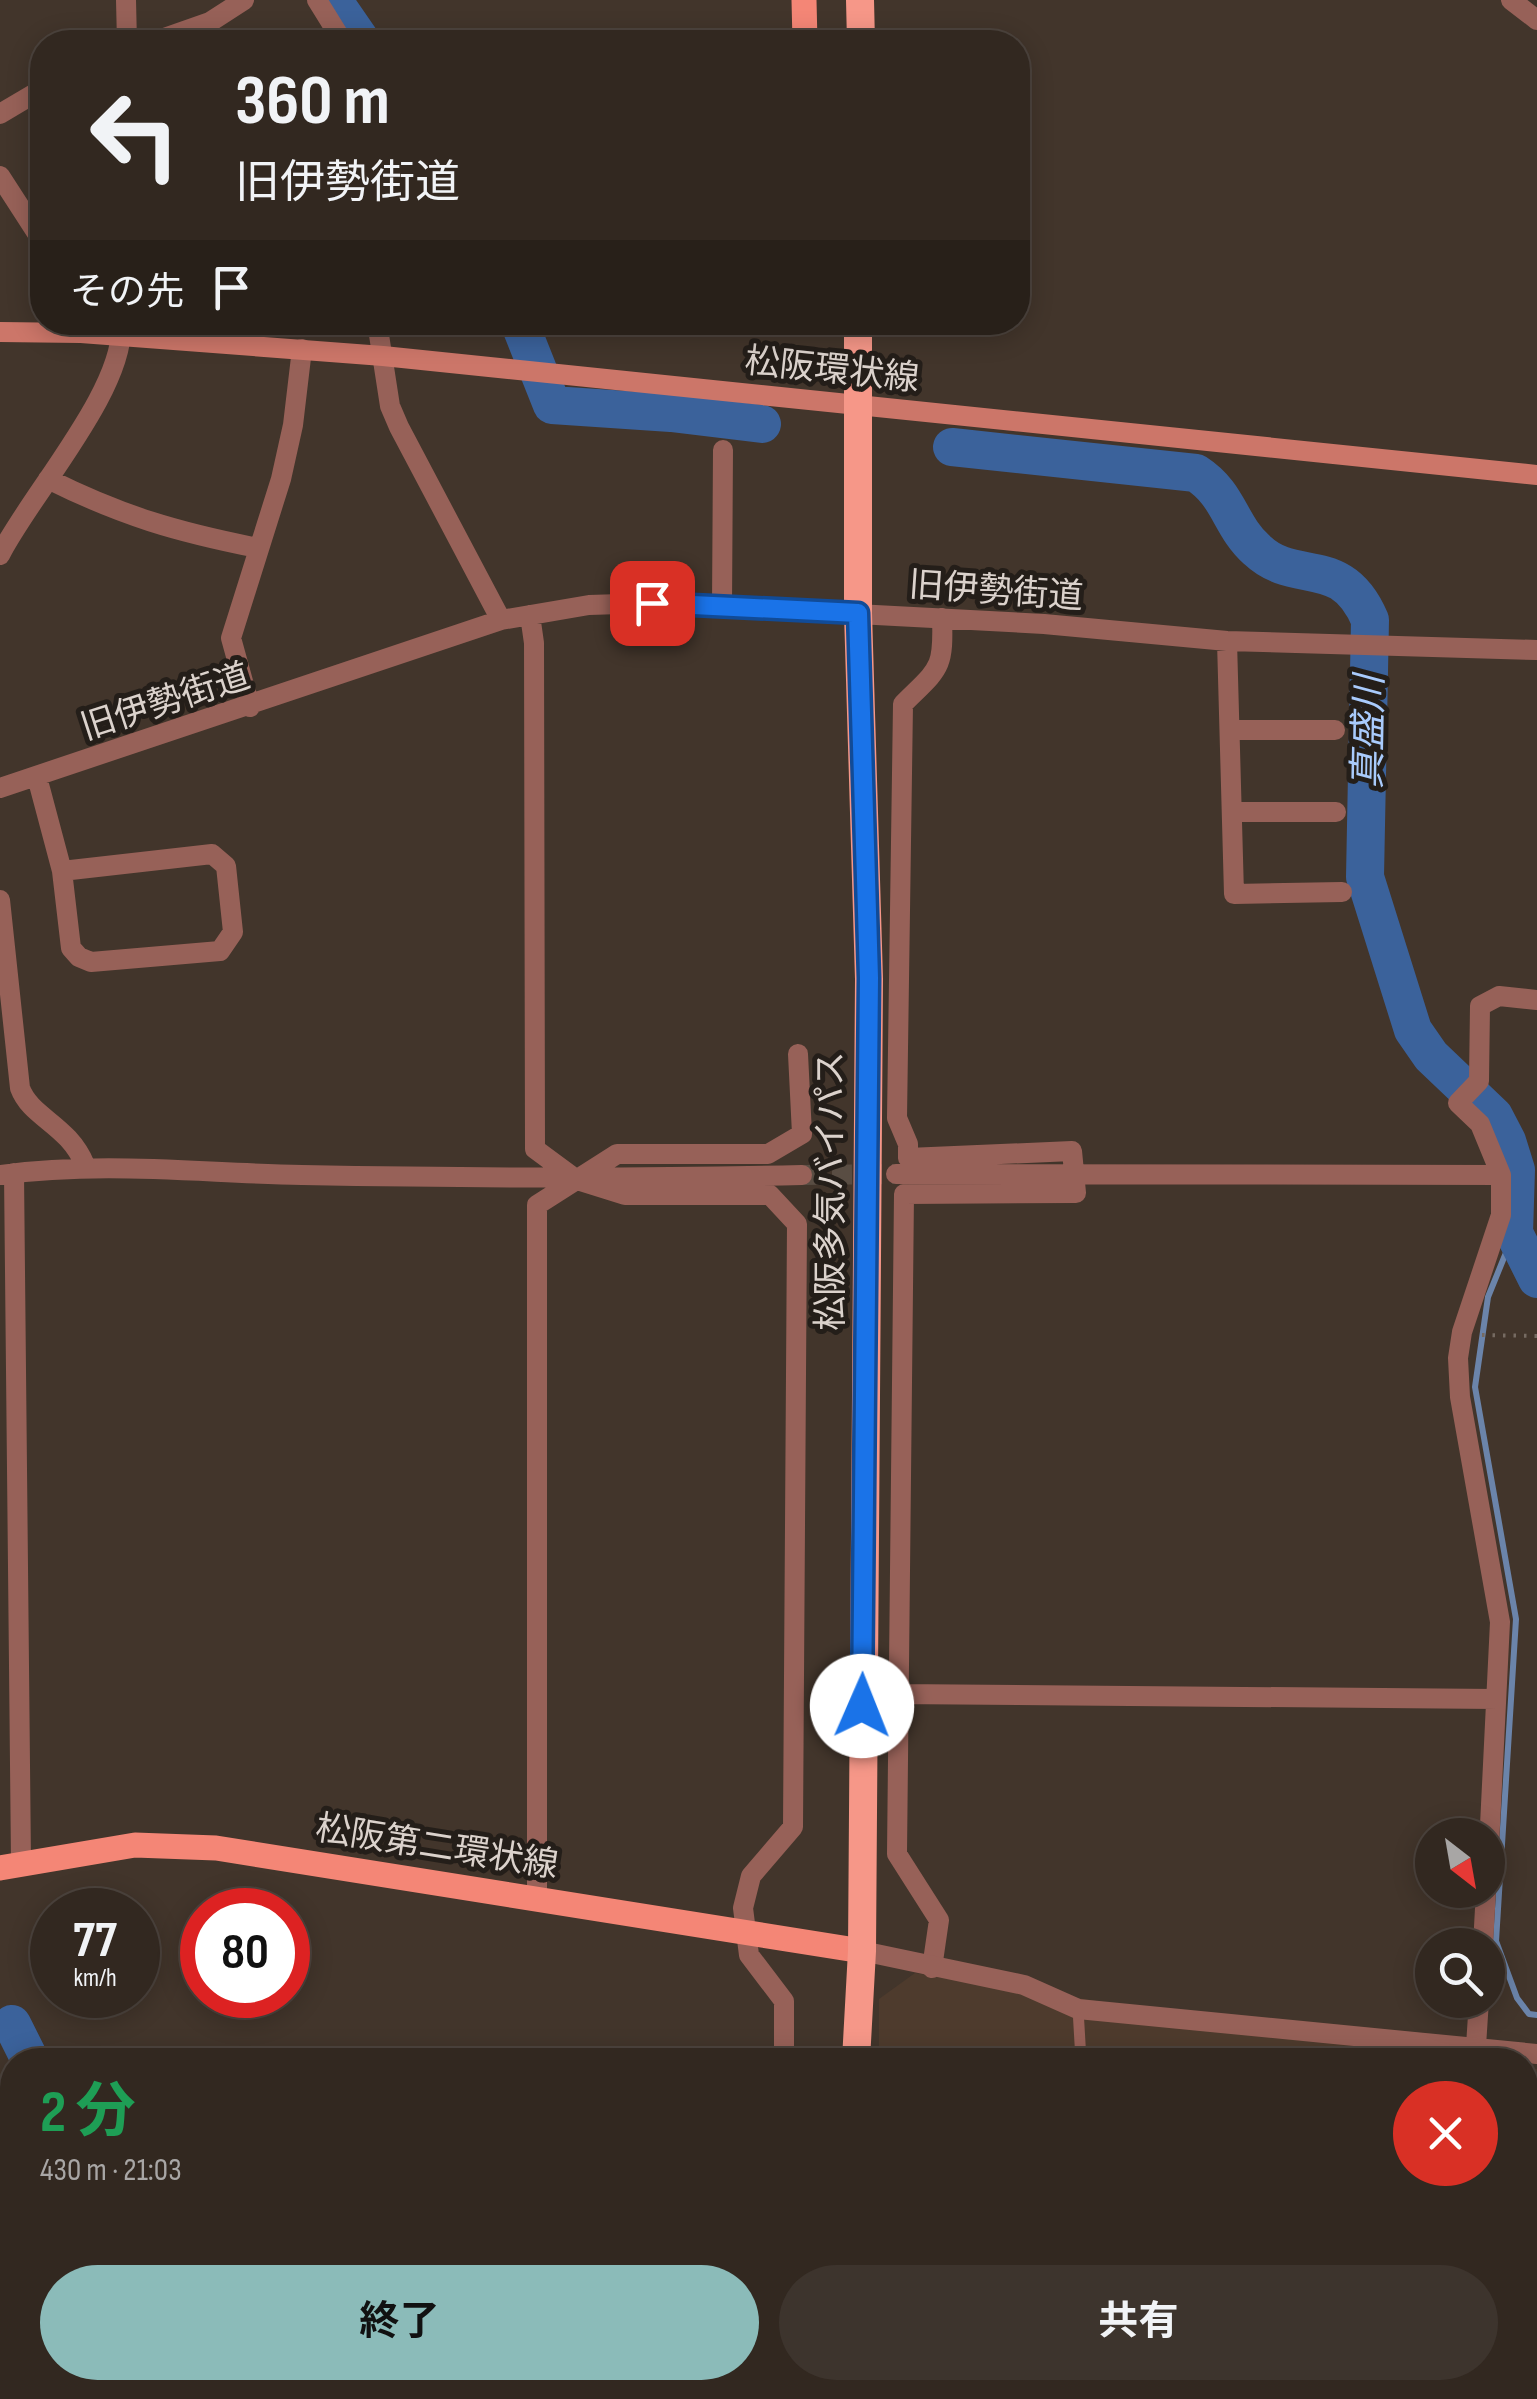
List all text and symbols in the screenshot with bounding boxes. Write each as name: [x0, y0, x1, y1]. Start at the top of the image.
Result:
text: 360 m: [235, 60, 390, 144]
icon: left: [70, 70, 200, 200]
text: 旧伊勢街道: [235, 156, 460, 211]
icon: arrive: [204, 260, 259, 315]
text: その先: [70, 270, 184, 315]
street label: 松阪環状線: [743, 340, 921, 401]
pin: [610, 561, 695, 646]
street label: 旧伊勢街道: [907, 564, 1085, 619]
icon: arrive: [625, 576, 680, 631]
street label: 旧伊勢街道: [76, 655, 255, 750]
water label: 真盛川: [1346, 671, 1393, 789]
street label: 松阪多気バイパス: [810, 1051, 853, 1331]
position arrow: [810, 1654, 914, 1758]
street label: 松阪第二環状線: [312, 1807, 561, 1888]
north arrow: [1415, 1818, 1505, 1908]
map controls: [1415, 1818, 1505, 2018]
speed limit sign: 80: [180, 1888, 310, 2018]
text: 77: [73, 1911, 117, 1971]
button: search: [1415, 1928, 1505, 2018]
text: km/h: [73, 1963, 117, 1994]
text: 2 分: [40, 2077, 136, 2149]
button: close: [1393, 2081, 1498, 2186]
text: 430 m · 21:03: [40, 2151, 182, 2190]
button: 終了: [40, 2265, 759, 2380]
button: 共有: [779, 2265, 1498, 2380]

